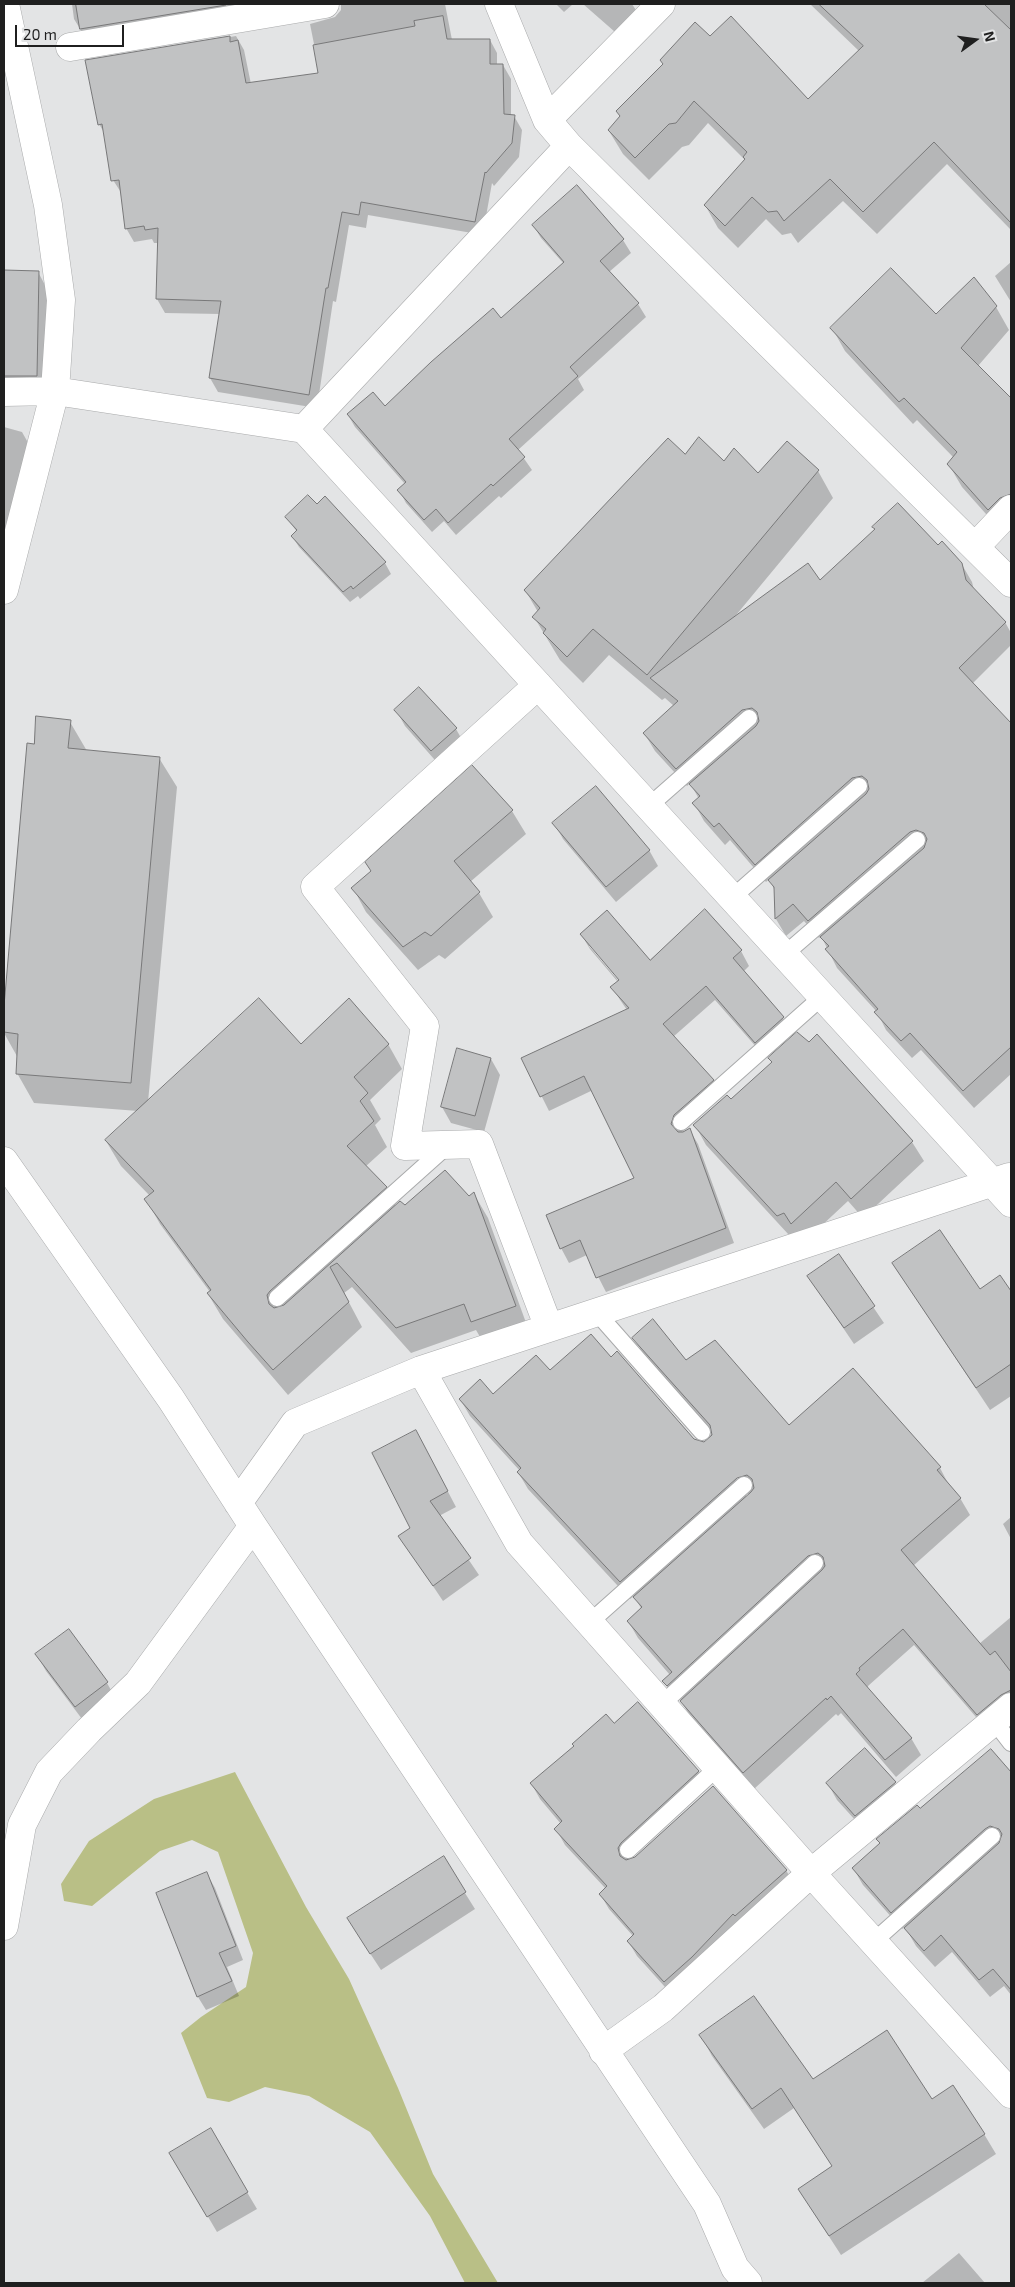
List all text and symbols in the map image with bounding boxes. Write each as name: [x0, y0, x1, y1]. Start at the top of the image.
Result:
scale bar: [18, 15, 126, 47]
north arrow: [950, 15, 1000, 65]
text: 20 m: [23, 25, 57, 43]
text: N: [981, 29, 1000, 43]

